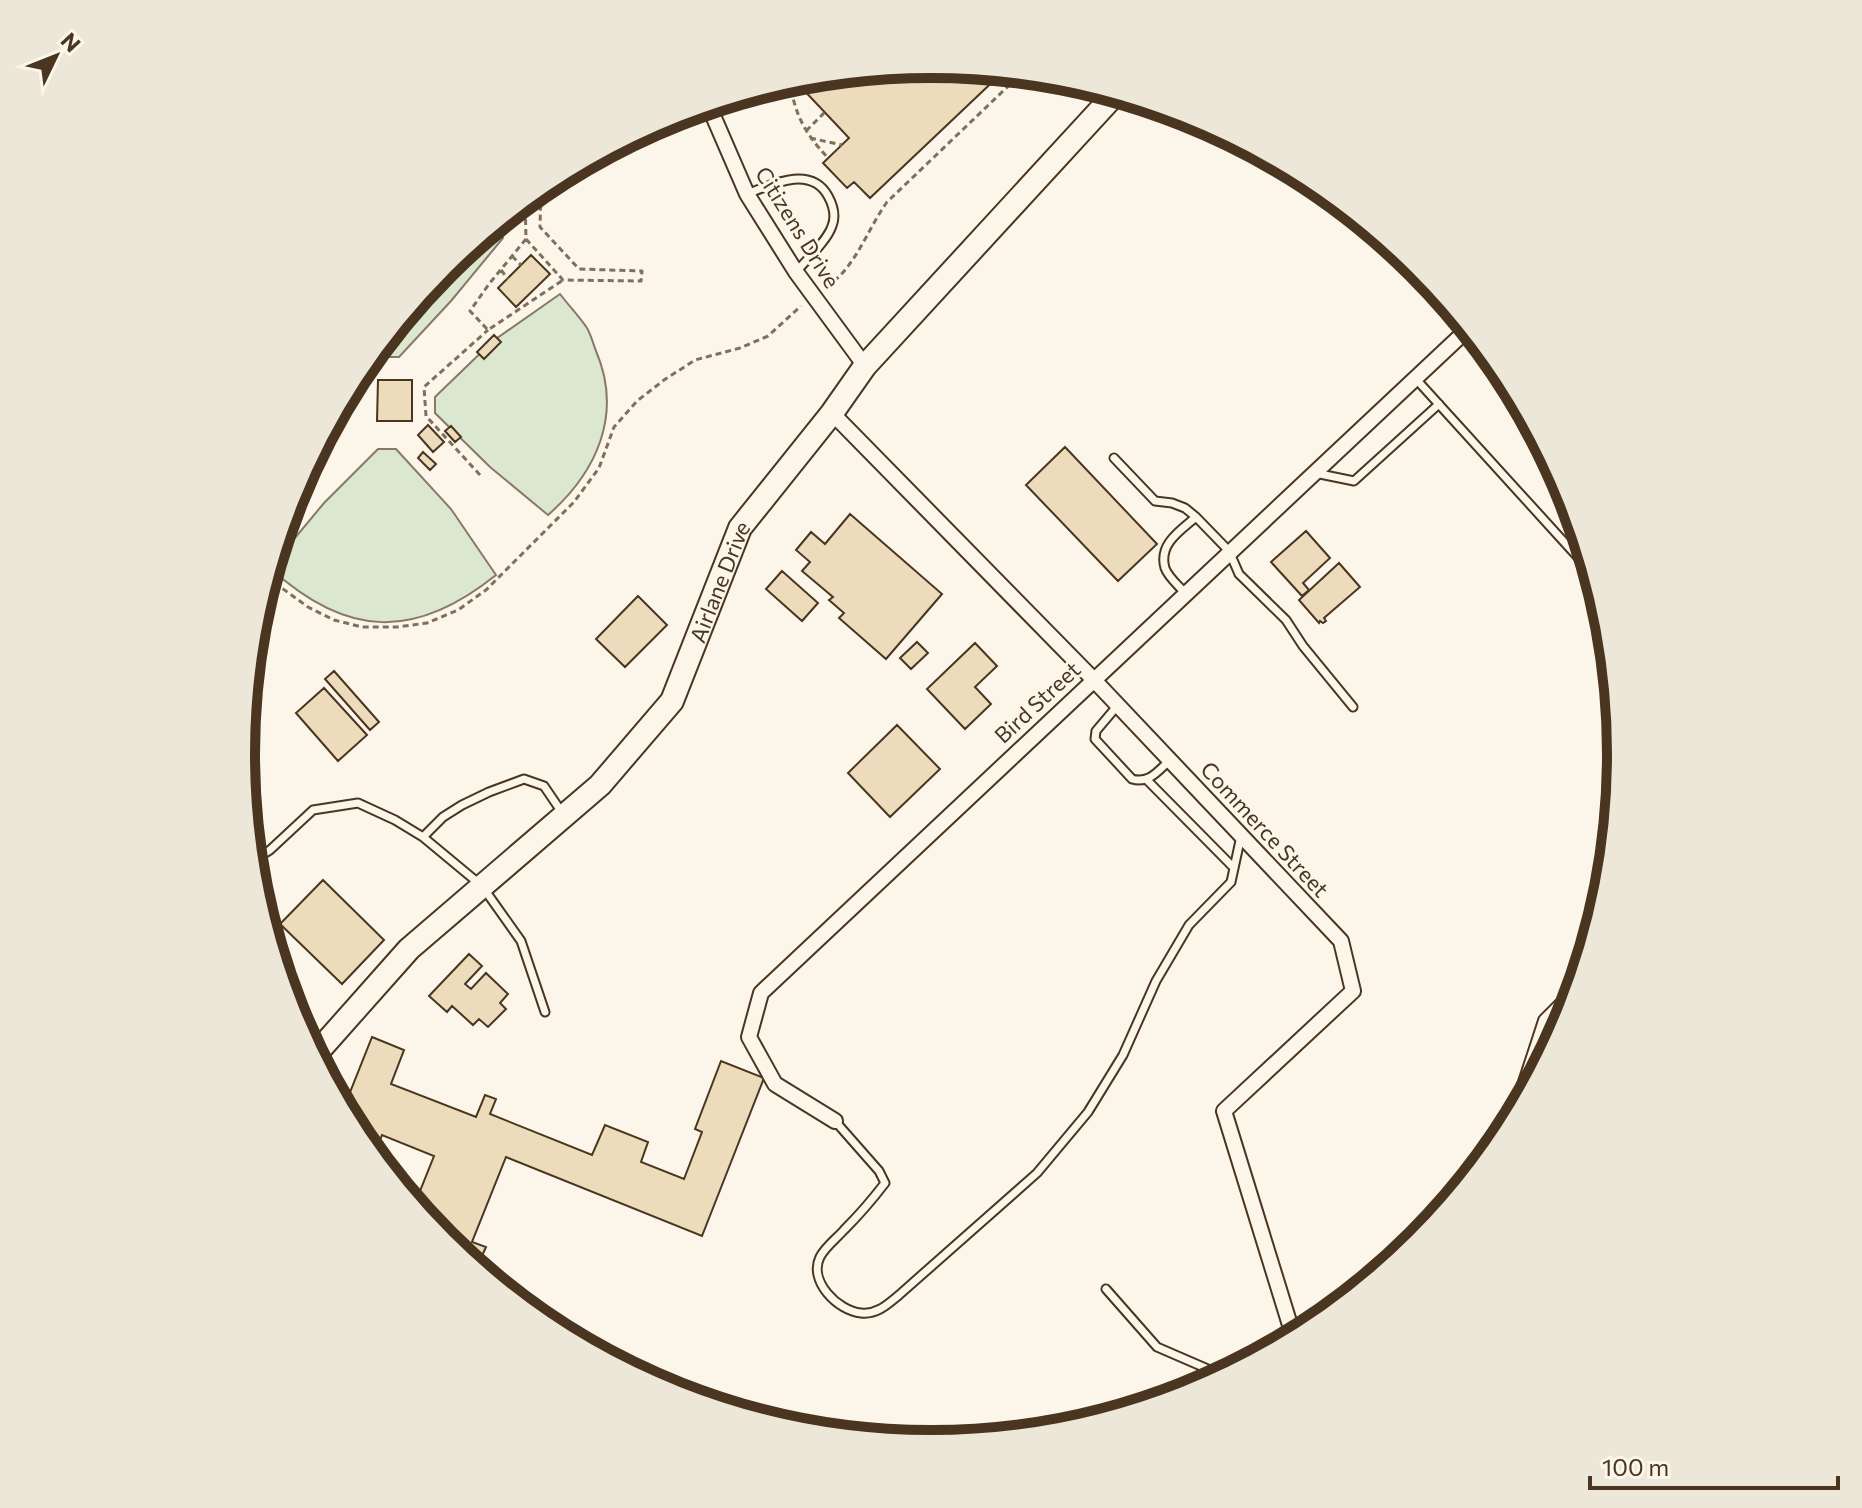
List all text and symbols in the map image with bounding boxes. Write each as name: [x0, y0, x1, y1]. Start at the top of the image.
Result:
north arrow: [16, 16, 96, 96]
text: N: [55, 27, 86, 57]
street label: Citizens Drive: [750, 161, 846, 293]
street label: Airlane Drive: [683, 514, 755, 646]
street label: Bird Street: [989, 656, 1085, 748]
street label: Commerce Street: [1195, 756, 1335, 902]
scale bar: [1590, 1440, 1838, 1490]
text: 100 m: [1602, 1452, 1669, 1481]

